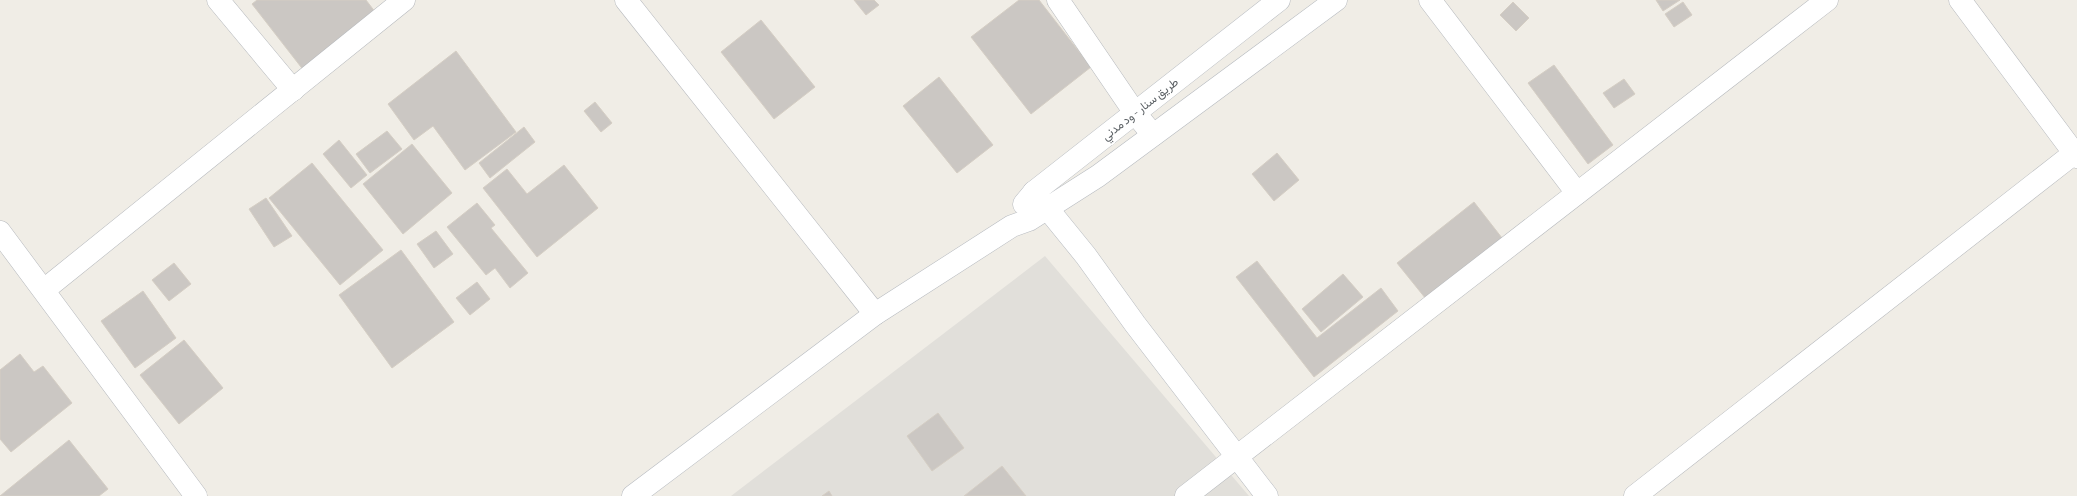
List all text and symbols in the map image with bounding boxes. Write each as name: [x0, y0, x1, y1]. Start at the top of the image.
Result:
street label: طريق سنار - ود مدني: [1099, 75, 1183, 146]

